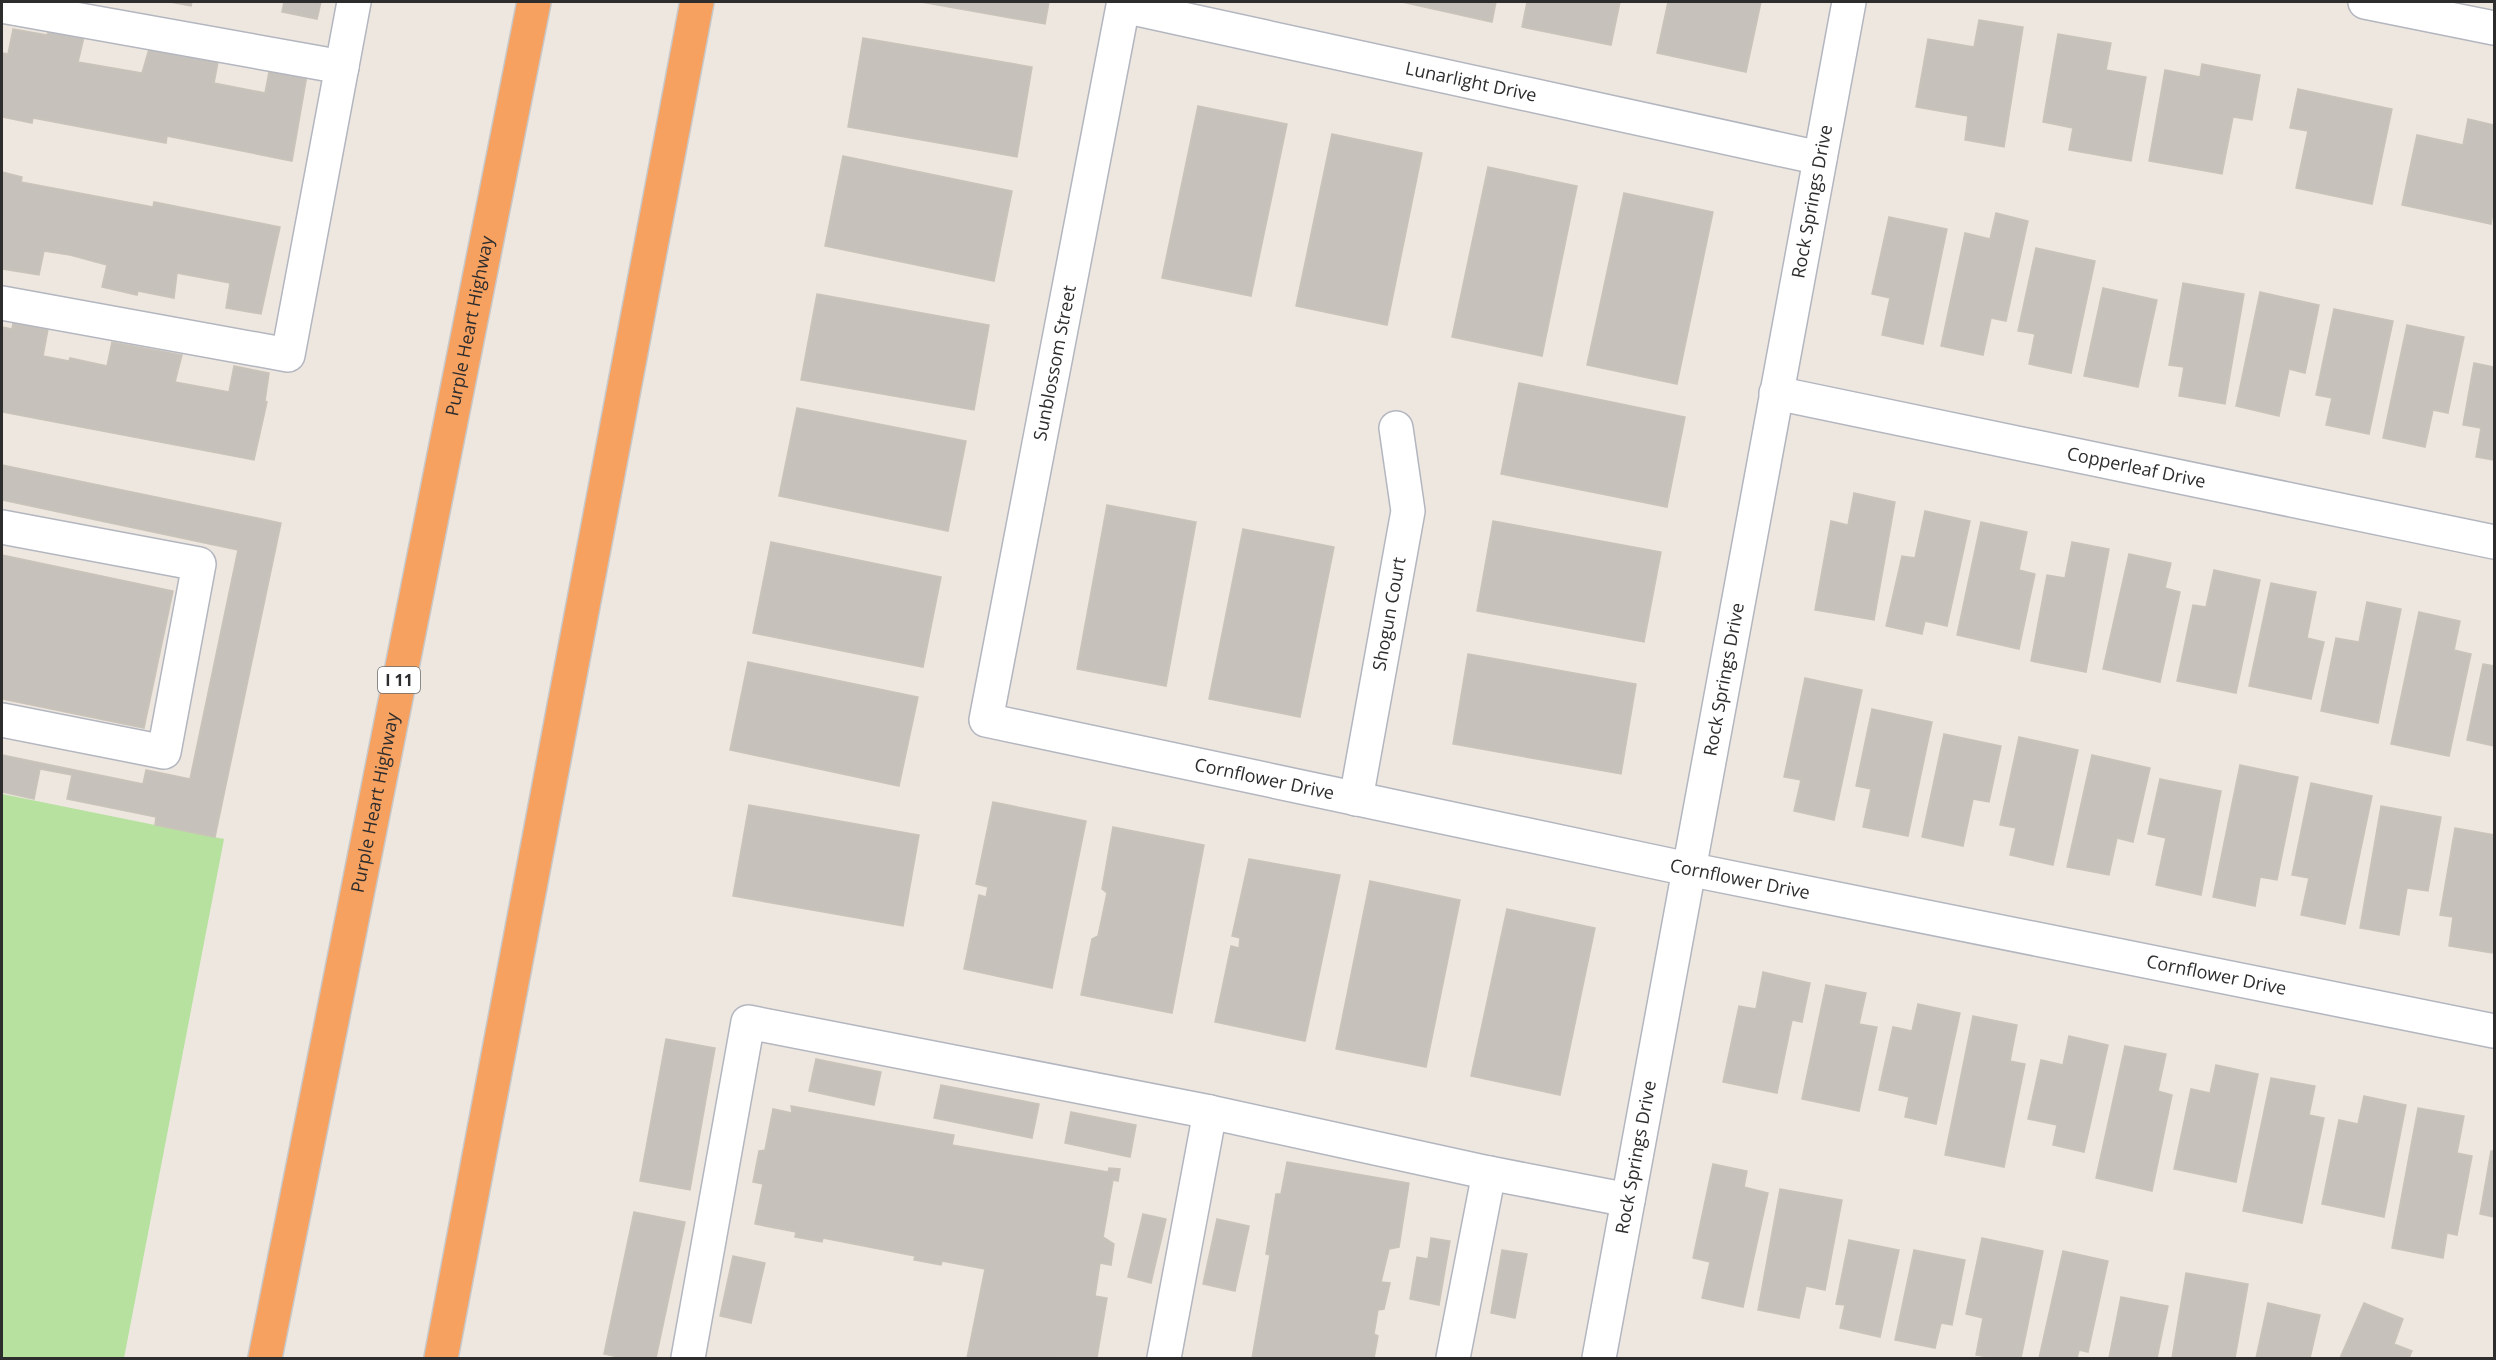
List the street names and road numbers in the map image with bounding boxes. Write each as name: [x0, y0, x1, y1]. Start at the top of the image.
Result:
street label: Lunarlight Drive: [1403, 55, 1539, 107]
street label: Rock Springs Drive: [1785, 123, 1837, 280]
street label: Purple Heart Highway: [439, 233, 498, 418]
street label: Sunblossom Street: [1027, 283, 1081, 443]
street label: Copperleaf Drive: [2065, 441, 2208, 493]
street label: Shogun Court: [1366, 555, 1410, 673]
street label: Rock Springs Drive: [1697, 601, 1749, 758]
road number: I 11: [378, 667, 420, 693]
street label: Purple Heart Highway: [345, 710, 404, 895]
street label: Cornflower Drive: [1193, 752, 1337, 805]
street label: Cornflower Drive: [1668, 853, 1812, 904]
street label: Cornflower Drive: [2145, 948, 2289, 1000]
street label: Rock Springs Drive: [1609, 1078, 1661, 1236]

